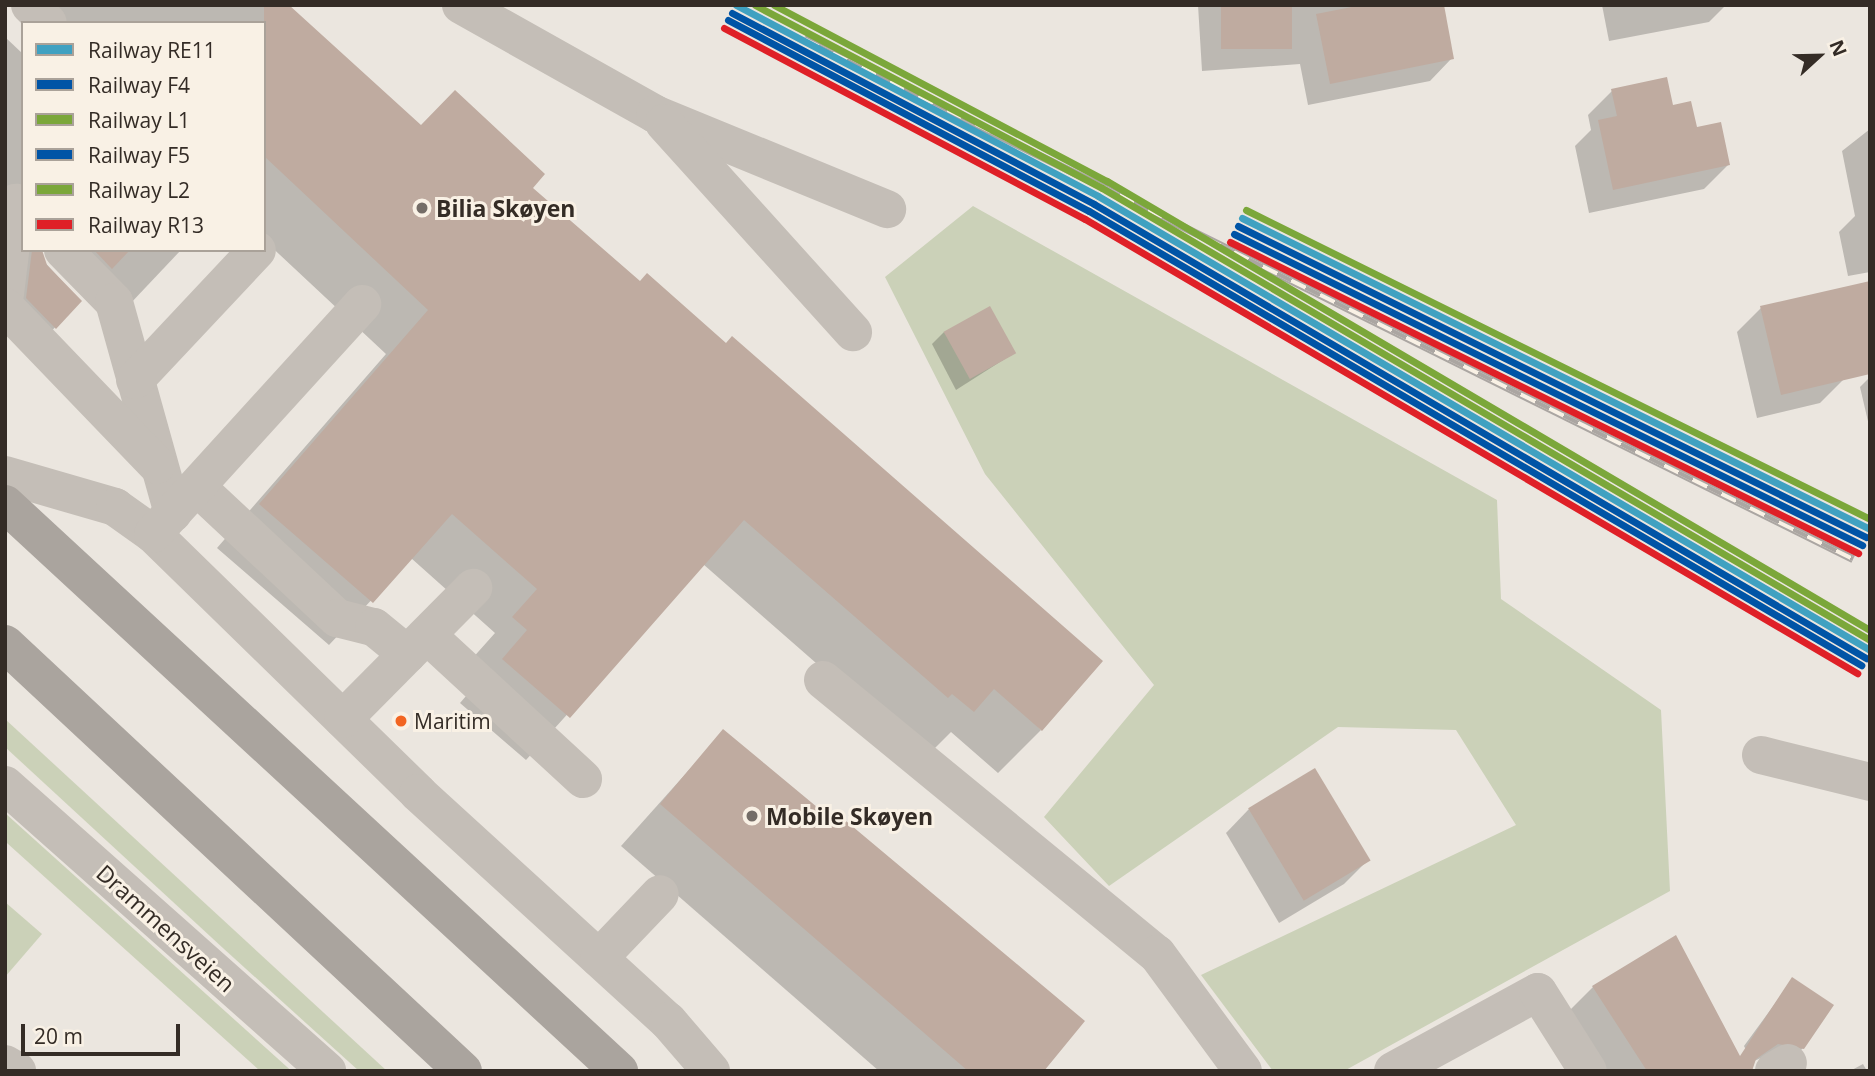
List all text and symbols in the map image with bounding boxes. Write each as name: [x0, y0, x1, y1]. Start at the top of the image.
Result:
legend: [21, 21, 266, 252]
north arrow: [1784, 21, 1854, 91]
text: Railway RE11: [88, 36, 216, 64]
text: N: [1824, 36, 1853, 60]
text: Railway F4: [88, 71, 190, 99]
text: Railway L1: [88, 106, 190, 134]
text: Railway F5: [88, 141, 190, 169]
text: Railway L2: [88, 176, 190, 204]
place label: Bilia Skøyen: [436, 194, 575, 222]
marker: Bilia Skøyen: [414, 200, 430, 216]
text: Railway R13: [88, 211, 204, 239]
place label: Maritim: [414, 708, 491, 734]
marker: Maritim: [394, 714, 408, 728]
place label: Mobile Skøyen: [766, 802, 933, 830]
marker: Mobile Skøyen: [744, 808, 760, 824]
street label: Drammensveien: [91, 859, 241, 997]
scale bar: [24, 1010, 184, 1054]
text: 20 m: [34, 1022, 83, 1050]

